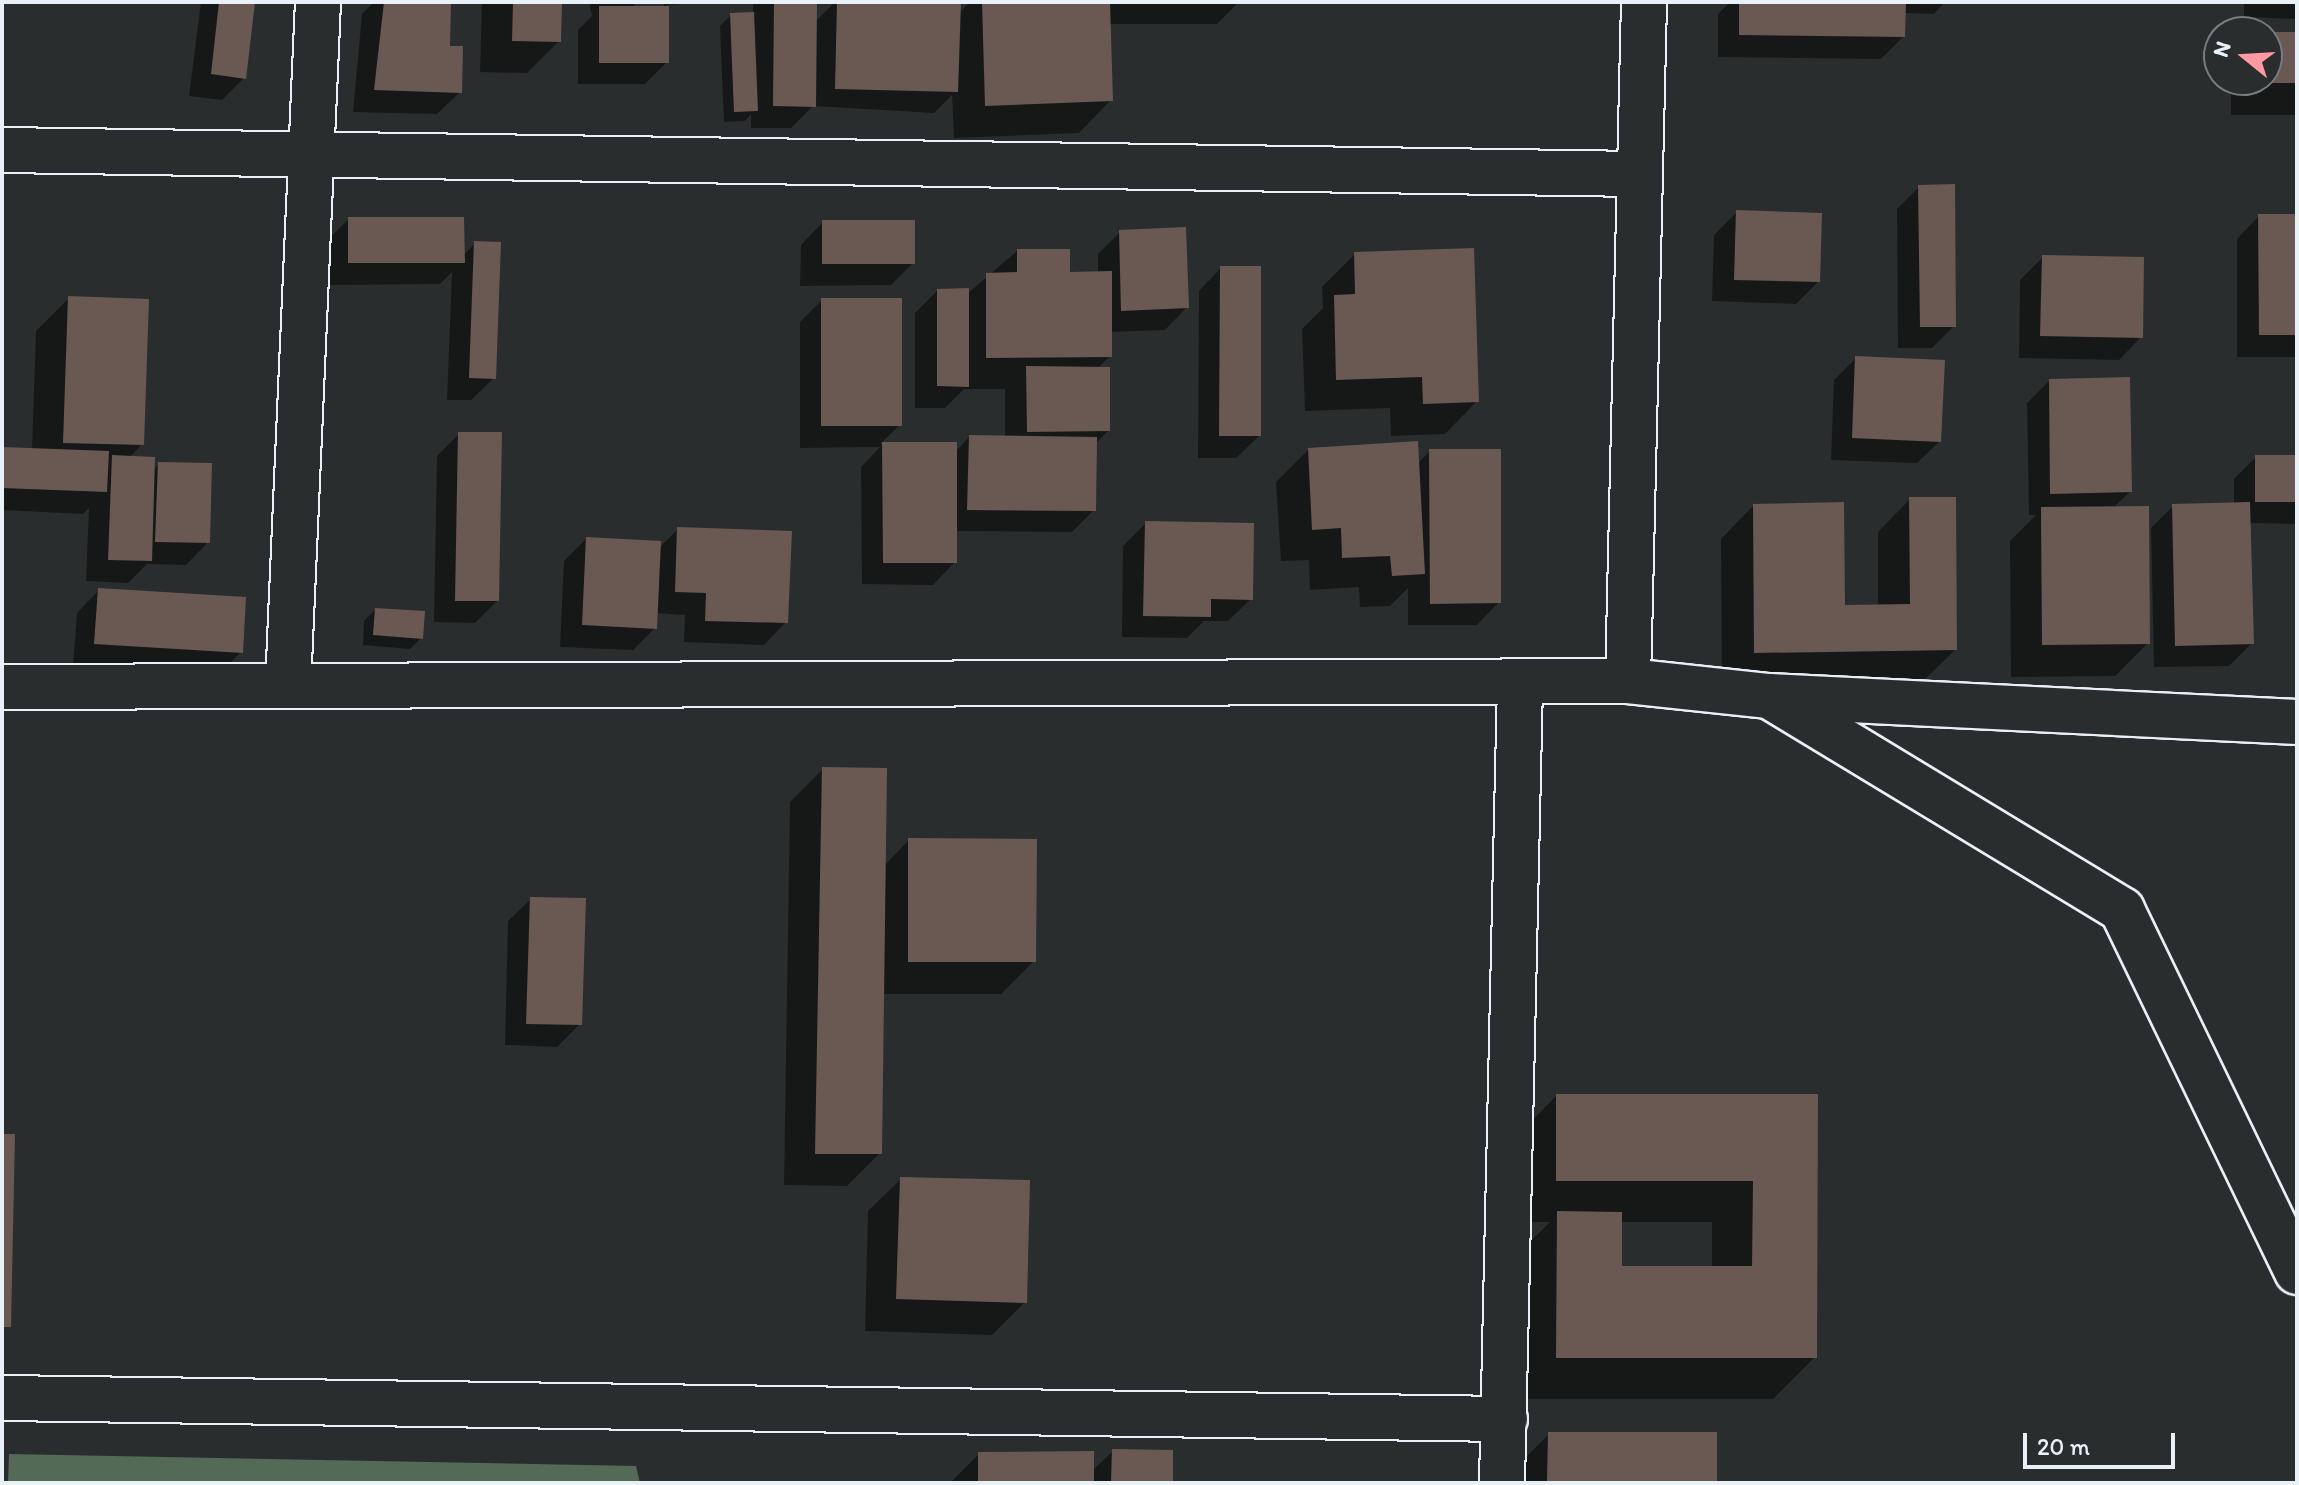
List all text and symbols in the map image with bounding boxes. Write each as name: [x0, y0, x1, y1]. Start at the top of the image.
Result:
north arrow: [2203, 16, 2283, 96]
text: N: [2206, 38, 2237, 60]
scale bar: [2027, 1417, 2179, 1467]
text: 20 m: [2037, 1432, 2090, 1461]

